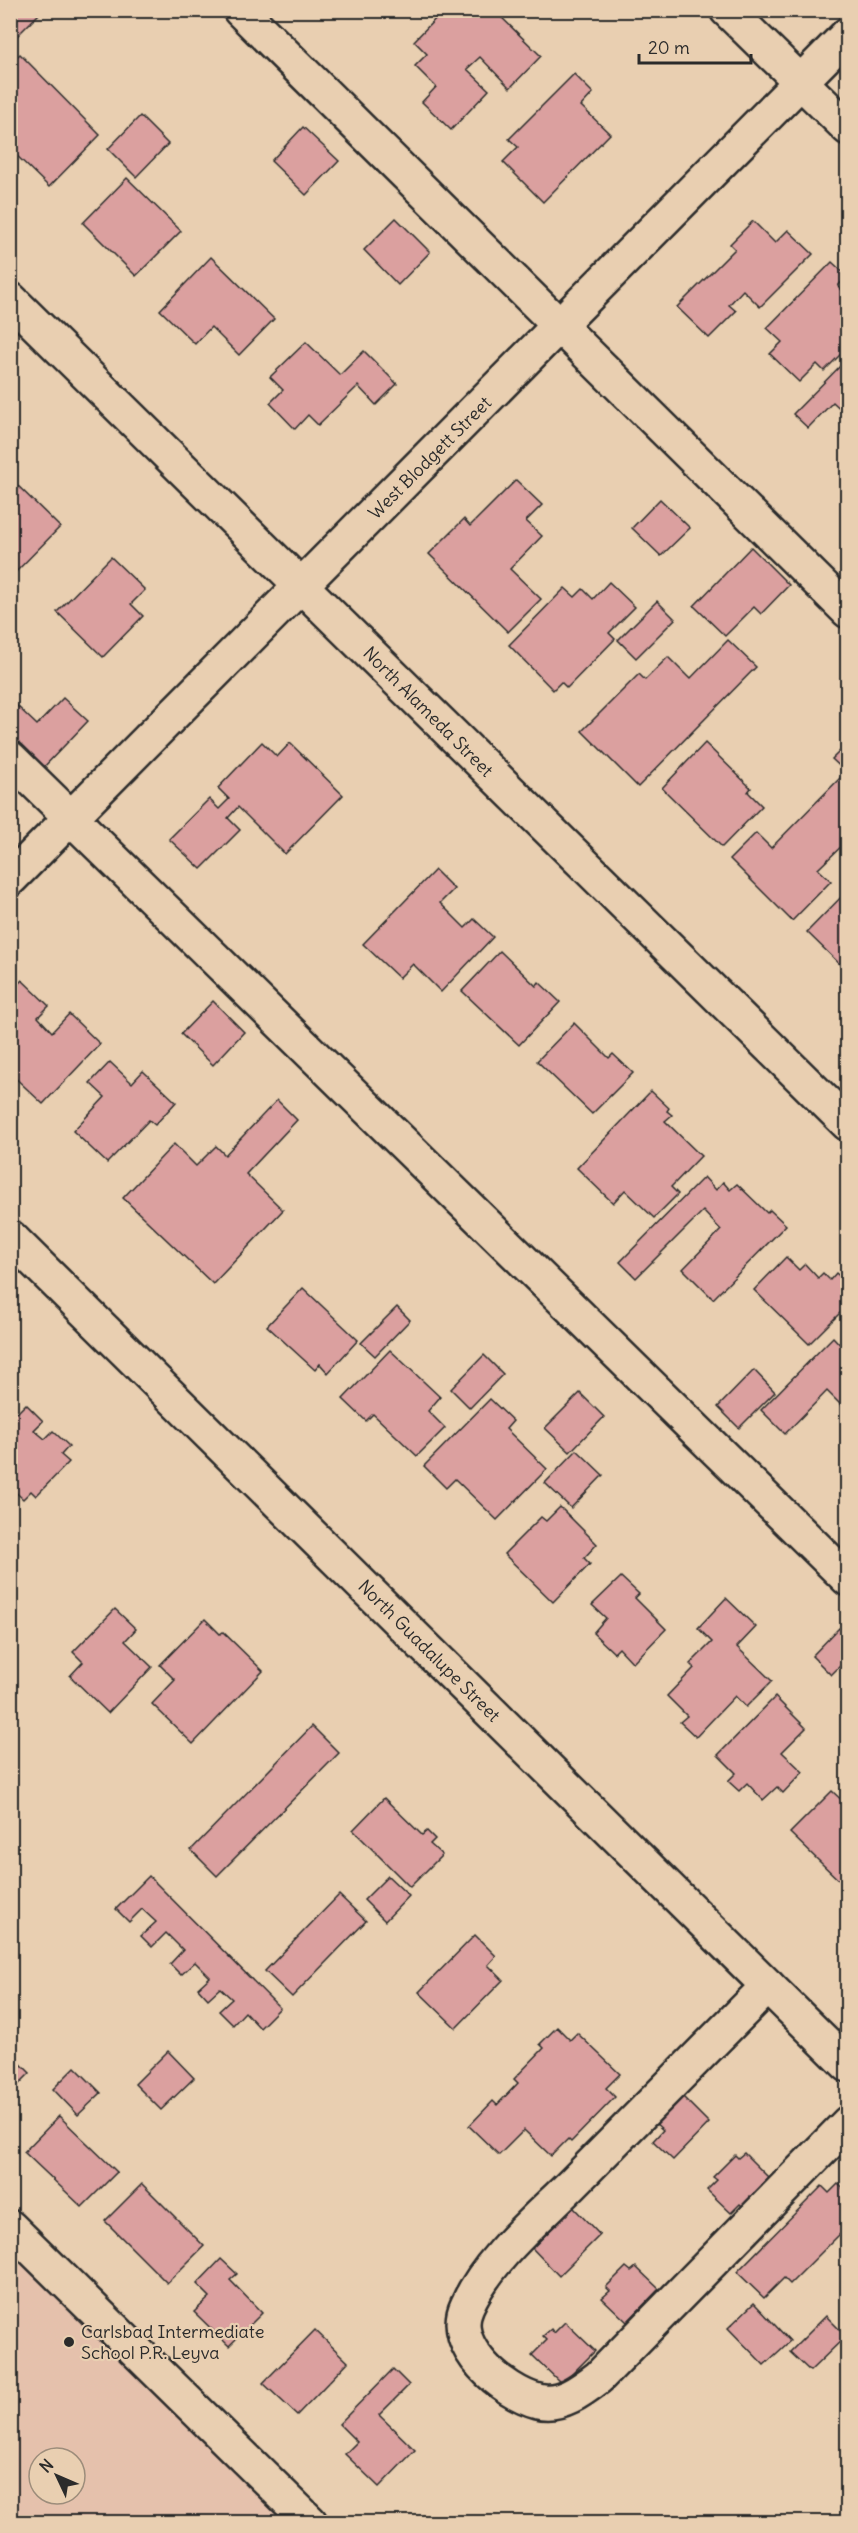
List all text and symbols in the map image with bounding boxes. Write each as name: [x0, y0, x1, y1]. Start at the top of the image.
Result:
scale bar: [639, 27, 752, 65]
text: 20 m: [648, 36, 690, 59]
street label: West Blodgett Street: [363, 391, 496, 524]
street label: North Alameda Street: [358, 642, 498, 782]
street label: North Guadalupe Street: [353, 1575, 505, 1727]
place label: Carlsbad Intermediate School P.R. Leyva: [81, 2320, 264, 2364]
marker: Carlsbad Intermediate School P.R. Leyva: [62, 2335, 76, 2349]
north arrow: [27, 2446, 87, 2506]
text: N: [35, 2455, 57, 2477]

